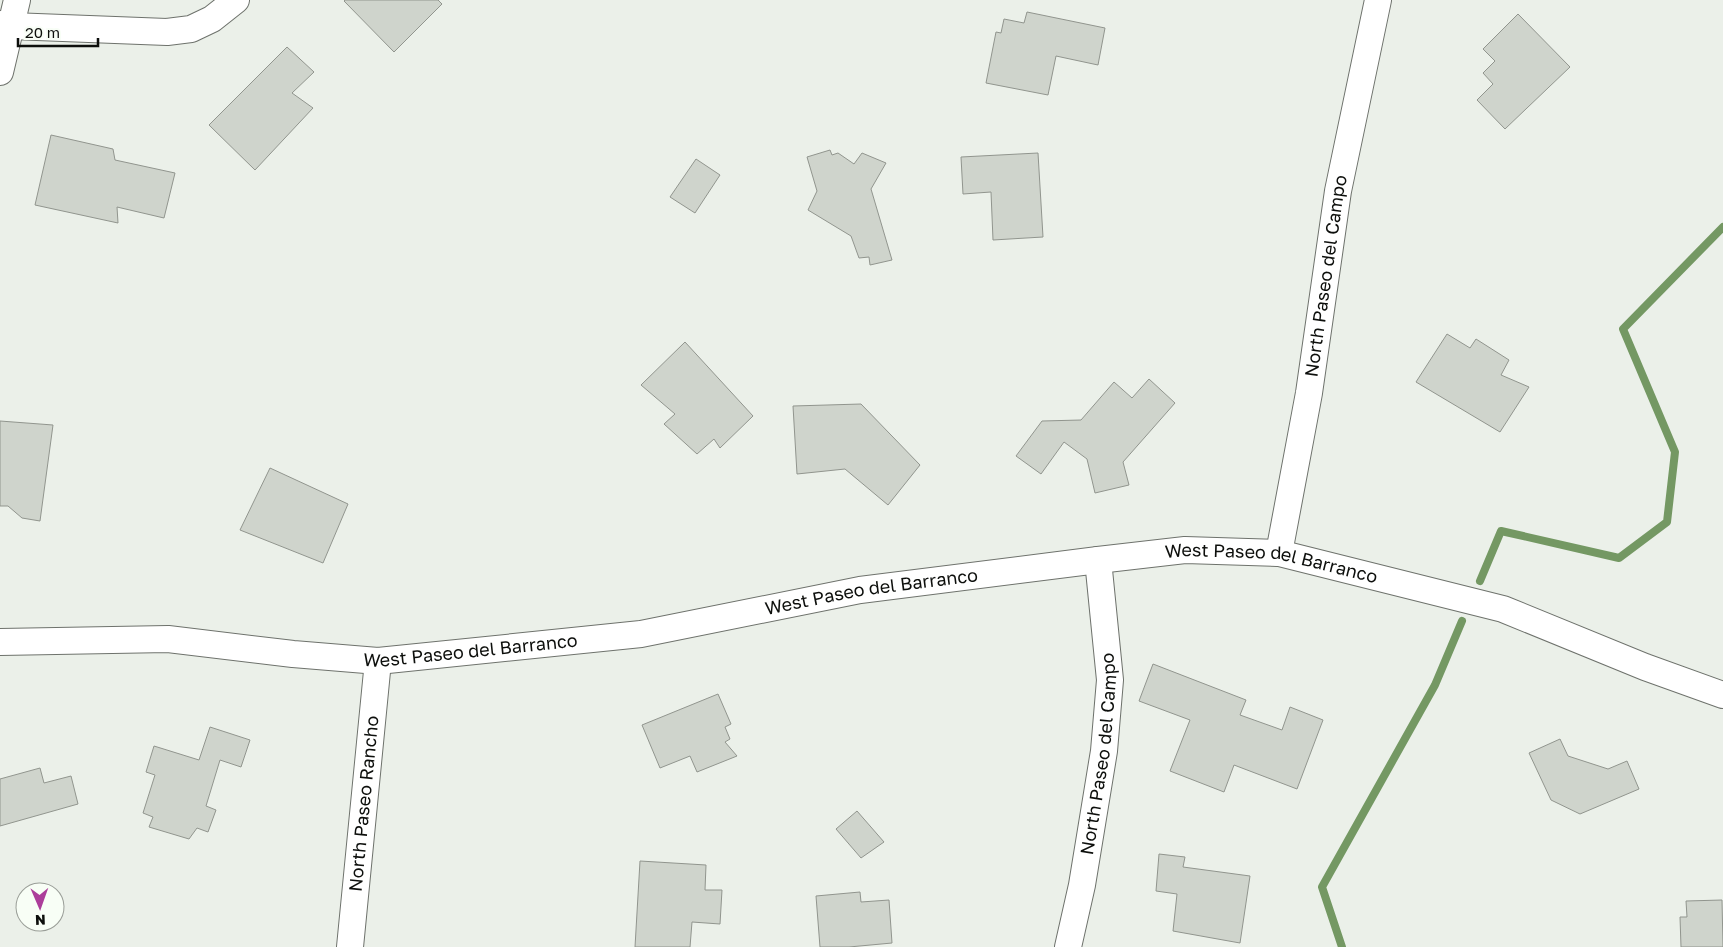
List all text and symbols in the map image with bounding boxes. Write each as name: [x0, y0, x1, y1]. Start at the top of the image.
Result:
scale bar: [18, 15, 98, 47]
text: 20 m: [25, 23, 60, 41]
street label: North Paseo del Campo: [1299, 173, 1351, 378]
street label: West Paseo del Barranco: [1164, 538, 1380, 587]
street label: West Paseo del Barranco: [763, 563, 979, 619]
street label: West Paseo del Barranco: [362, 629, 578, 671]
street label: North Paseo del Campo: [1075, 652, 1120, 856]
street label: North Paseo Rancho: [343, 715, 383, 893]
north arrow: [15, 882, 65, 932]
text: N: [35, 912, 46, 929]

